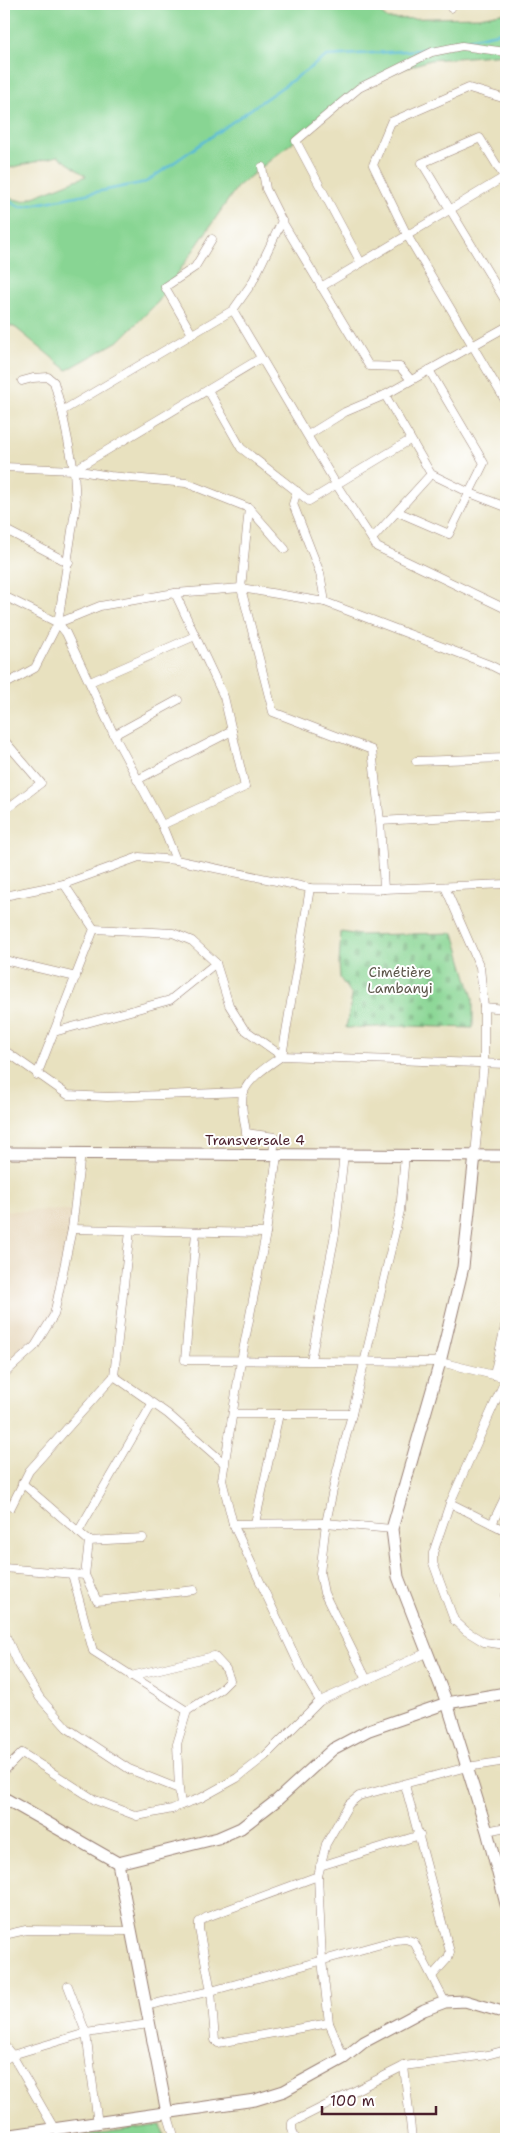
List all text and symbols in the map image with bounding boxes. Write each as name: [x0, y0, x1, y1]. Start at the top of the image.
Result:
park label: Cimétière Lambanyi: [367, 963, 433, 997]
street label: Transversale 4: [205, 1131, 305, 1149]
scale bar: [322, 2083, 436, 2115]
text: 100 m: [330, 2091, 375, 2111]

